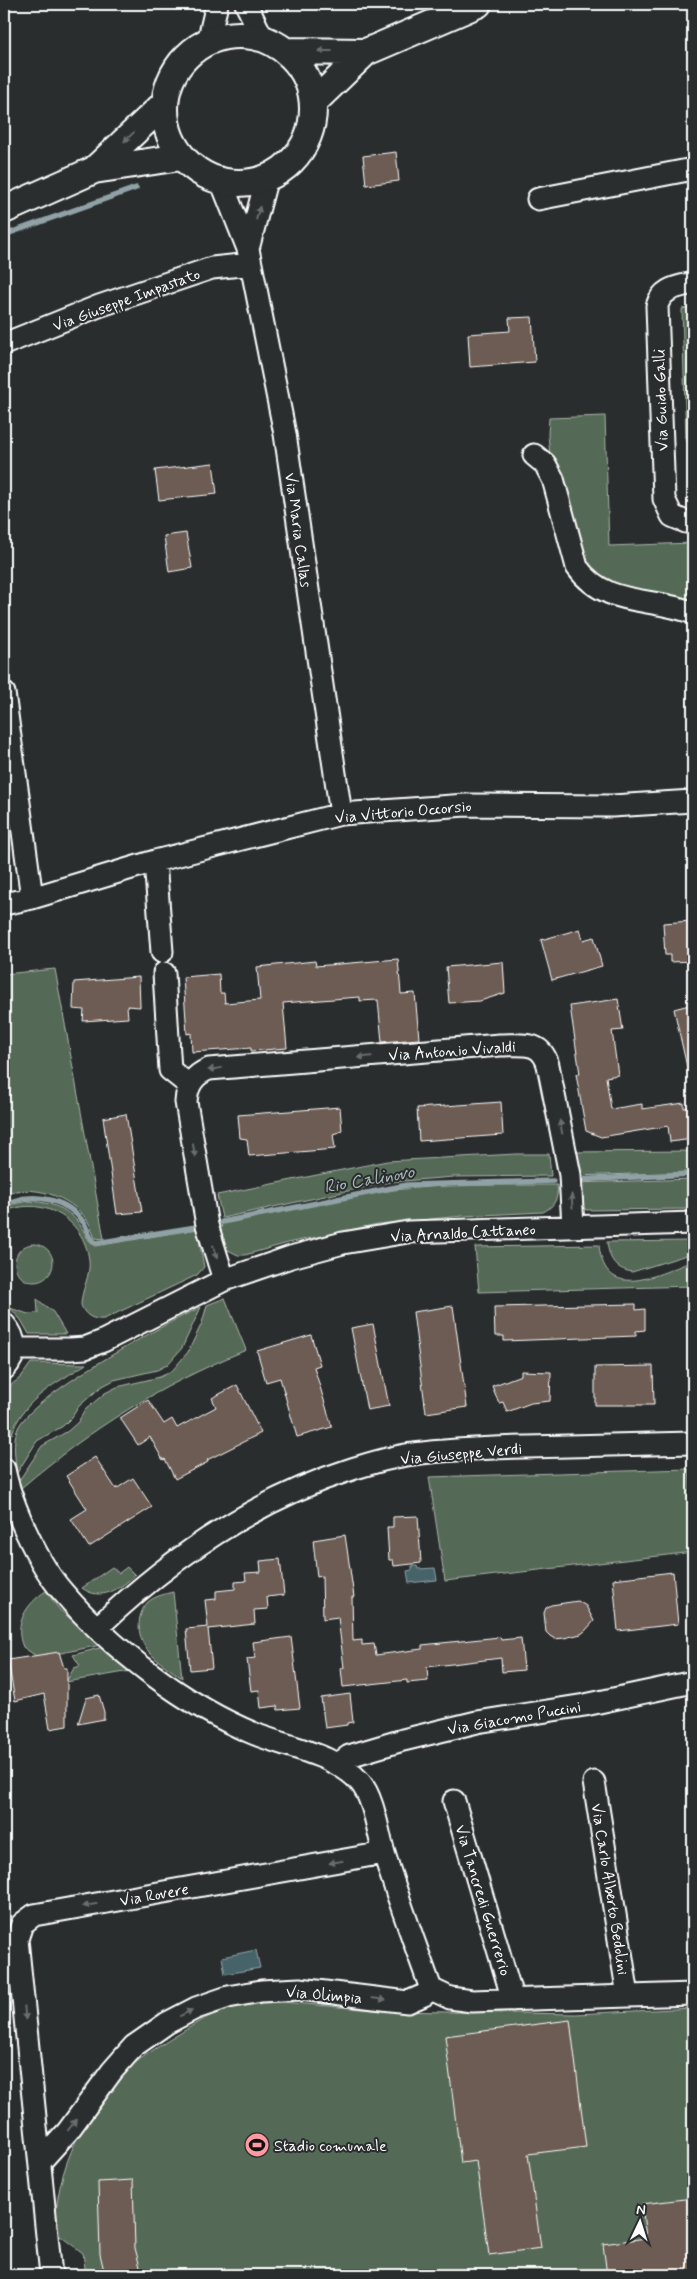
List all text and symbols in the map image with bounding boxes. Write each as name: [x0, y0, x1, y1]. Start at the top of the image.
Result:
one-way arrow: [317, 47, 333, 55]
one-way arrow: [123, 131, 135, 143]
one-way arrow: [254, 206, 262, 221]
street label: Via Giuseppe Impastato: [50, 264, 203, 337]
street label: Via Guido Galli: [649, 348, 674, 451]
street label: Via Maria Callas: [279, 471, 316, 589]
street label: Via Vittorio Occorsio: [334, 796, 472, 829]
street label: Via Antonio Vivaldi: [388, 1037, 517, 1066]
one-way arrow: [356, 1053, 372, 1061]
one-way arrow: [207, 1065, 223, 1073]
one-way arrow: [557, 1120, 565, 1135]
one-way arrow: [191, 1142, 199, 1158]
water label: Rio Calinovo: [322, 1160, 418, 1200]
one-way arrow: [568, 1192, 576, 1208]
street label: Via Arnaldo Cattaneo: [390, 1219, 536, 1248]
one-way arrow: [211, 1245, 219, 1260]
street label: Via Giuseppe Verdi: [399, 1439, 523, 1470]
street label: Via Giacomo Puccini: [446, 1696, 583, 1741]
street label: Via Carlo Alberto Bedolini: [586, 1802, 634, 1977]
street label: Via Tancredi Guerrerio: [450, 1822, 516, 1979]
one-way arrow: [328, 1858, 344, 1866]
street label: Via Rovere: [118, 1879, 190, 1912]
one-way arrow: [82, 1902, 98, 1910]
street label: Via Olimpia: [285, 1982, 363, 2009]
one-way arrow: [371, 1995, 387, 2003]
one-way arrow: [21, 2006, 29, 2022]
one-way arrow: [179, 2009, 193, 2017]
one-way arrow: [66, 2119, 77, 2132]
sports icon: Stadio comunale: [244, 2132, 270, 2158]
place label: Stadio comunale: [274, 2136, 387, 2157]
north arrow: [614, 2196, 664, 2246]
text: N: [636, 2201, 646, 2219]

